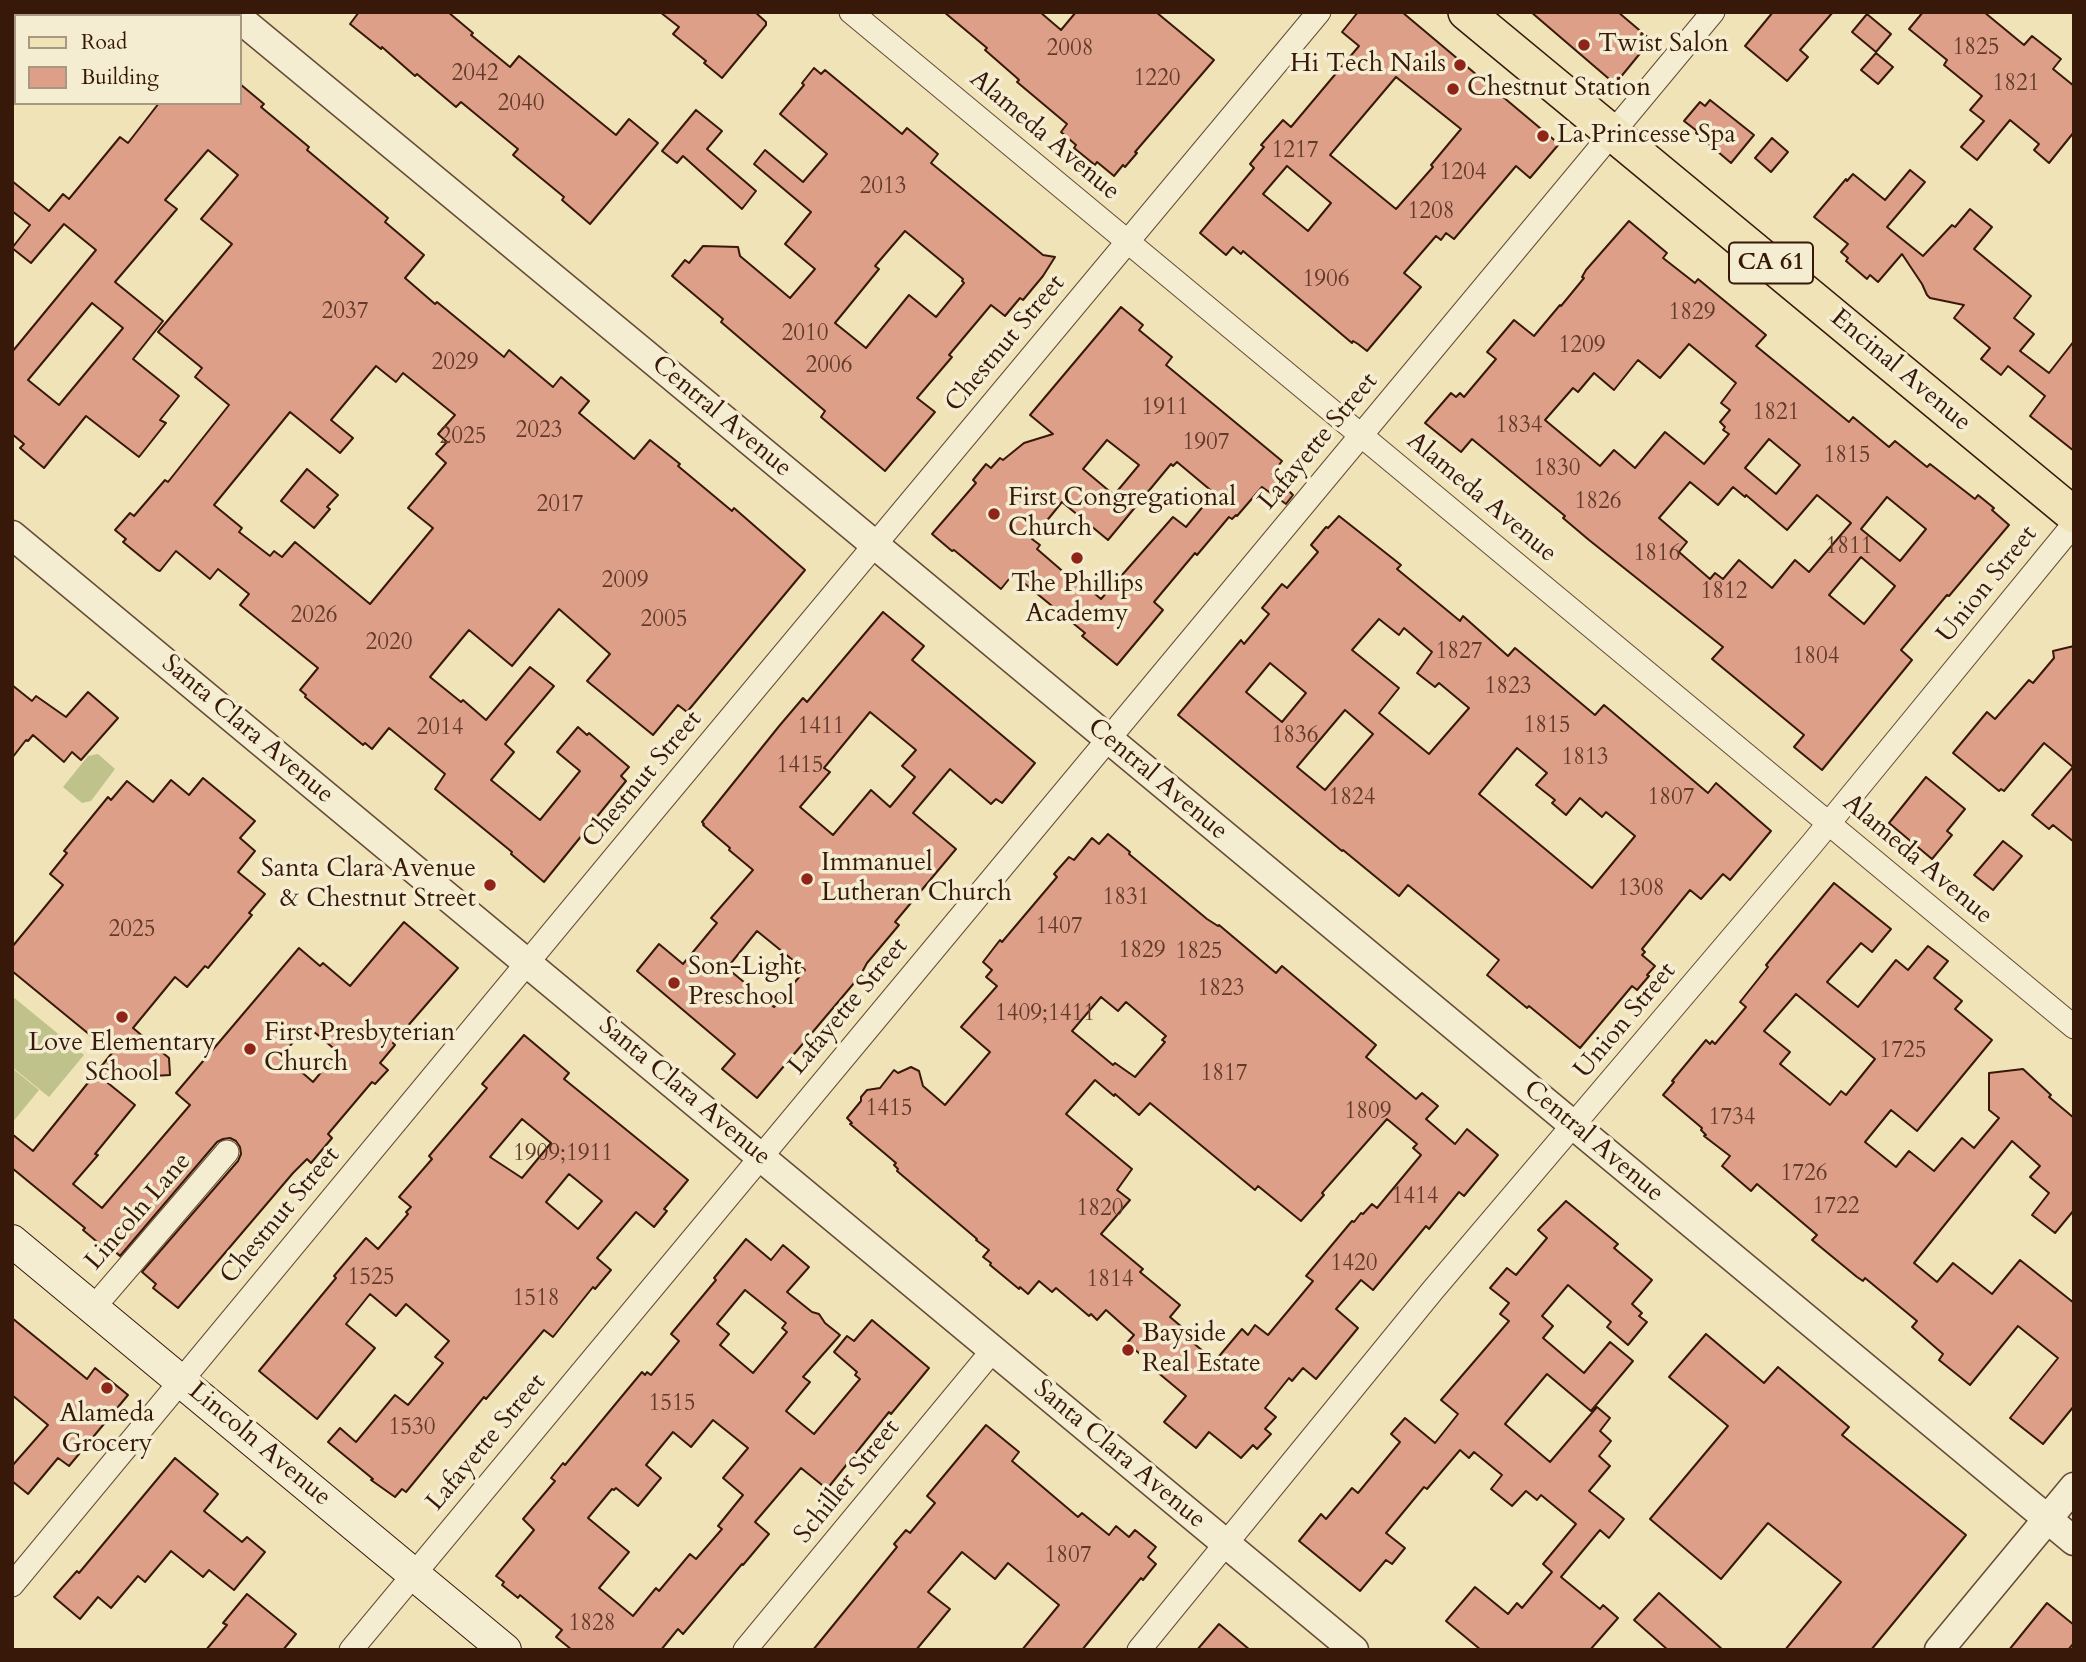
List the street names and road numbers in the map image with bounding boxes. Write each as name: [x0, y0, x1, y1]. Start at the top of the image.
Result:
street label: Alameda Avenue: [963, 64, 1125, 208]
road number: CA 61: [1729, 242, 1813, 284]
street label: Chestnut Street: [940, 269, 1072, 419]
street label: Encinal Avenue: [1823, 303, 1977, 439]
street label: Central Avenue: [645, 349, 797, 485]
street label: Lafayette Street: [1253, 367, 1385, 517]
street label: Alameda Avenue: [1400, 426, 1562, 570]
street label: Union Street: [1931, 520, 2045, 650]
street label: Santa Clara Avenue: [155, 649, 339, 811]
street label: Chestnut Street: [577, 705, 709, 855]
street label: Central Avenue: [1081, 712, 1233, 848]
street label: Alameda Avenue: [1836, 788, 1998, 932]
street label: Lafayette Street: [783, 932, 915, 1082]
street label: Union Street: [1569, 957, 1683, 1085]
street label: Santa Clara Avenue: [592, 1011, 776, 1173]
street label: Central Avenue: [1517, 1074, 1669, 1210]
street label: Chestnut Street: [215, 1141, 347, 1291]
street label: Lincoln Lane: [79, 1147, 199, 1277]
street label: Lafayette Street: [421, 1368, 553, 1518]
street label: Santa Clara Avenue: [1027, 1374, 1211, 1536]
street label: Lincoln Avenue: [181, 1376, 337, 1514]
street label: Schiller Street: [789, 1414, 907, 1550]

